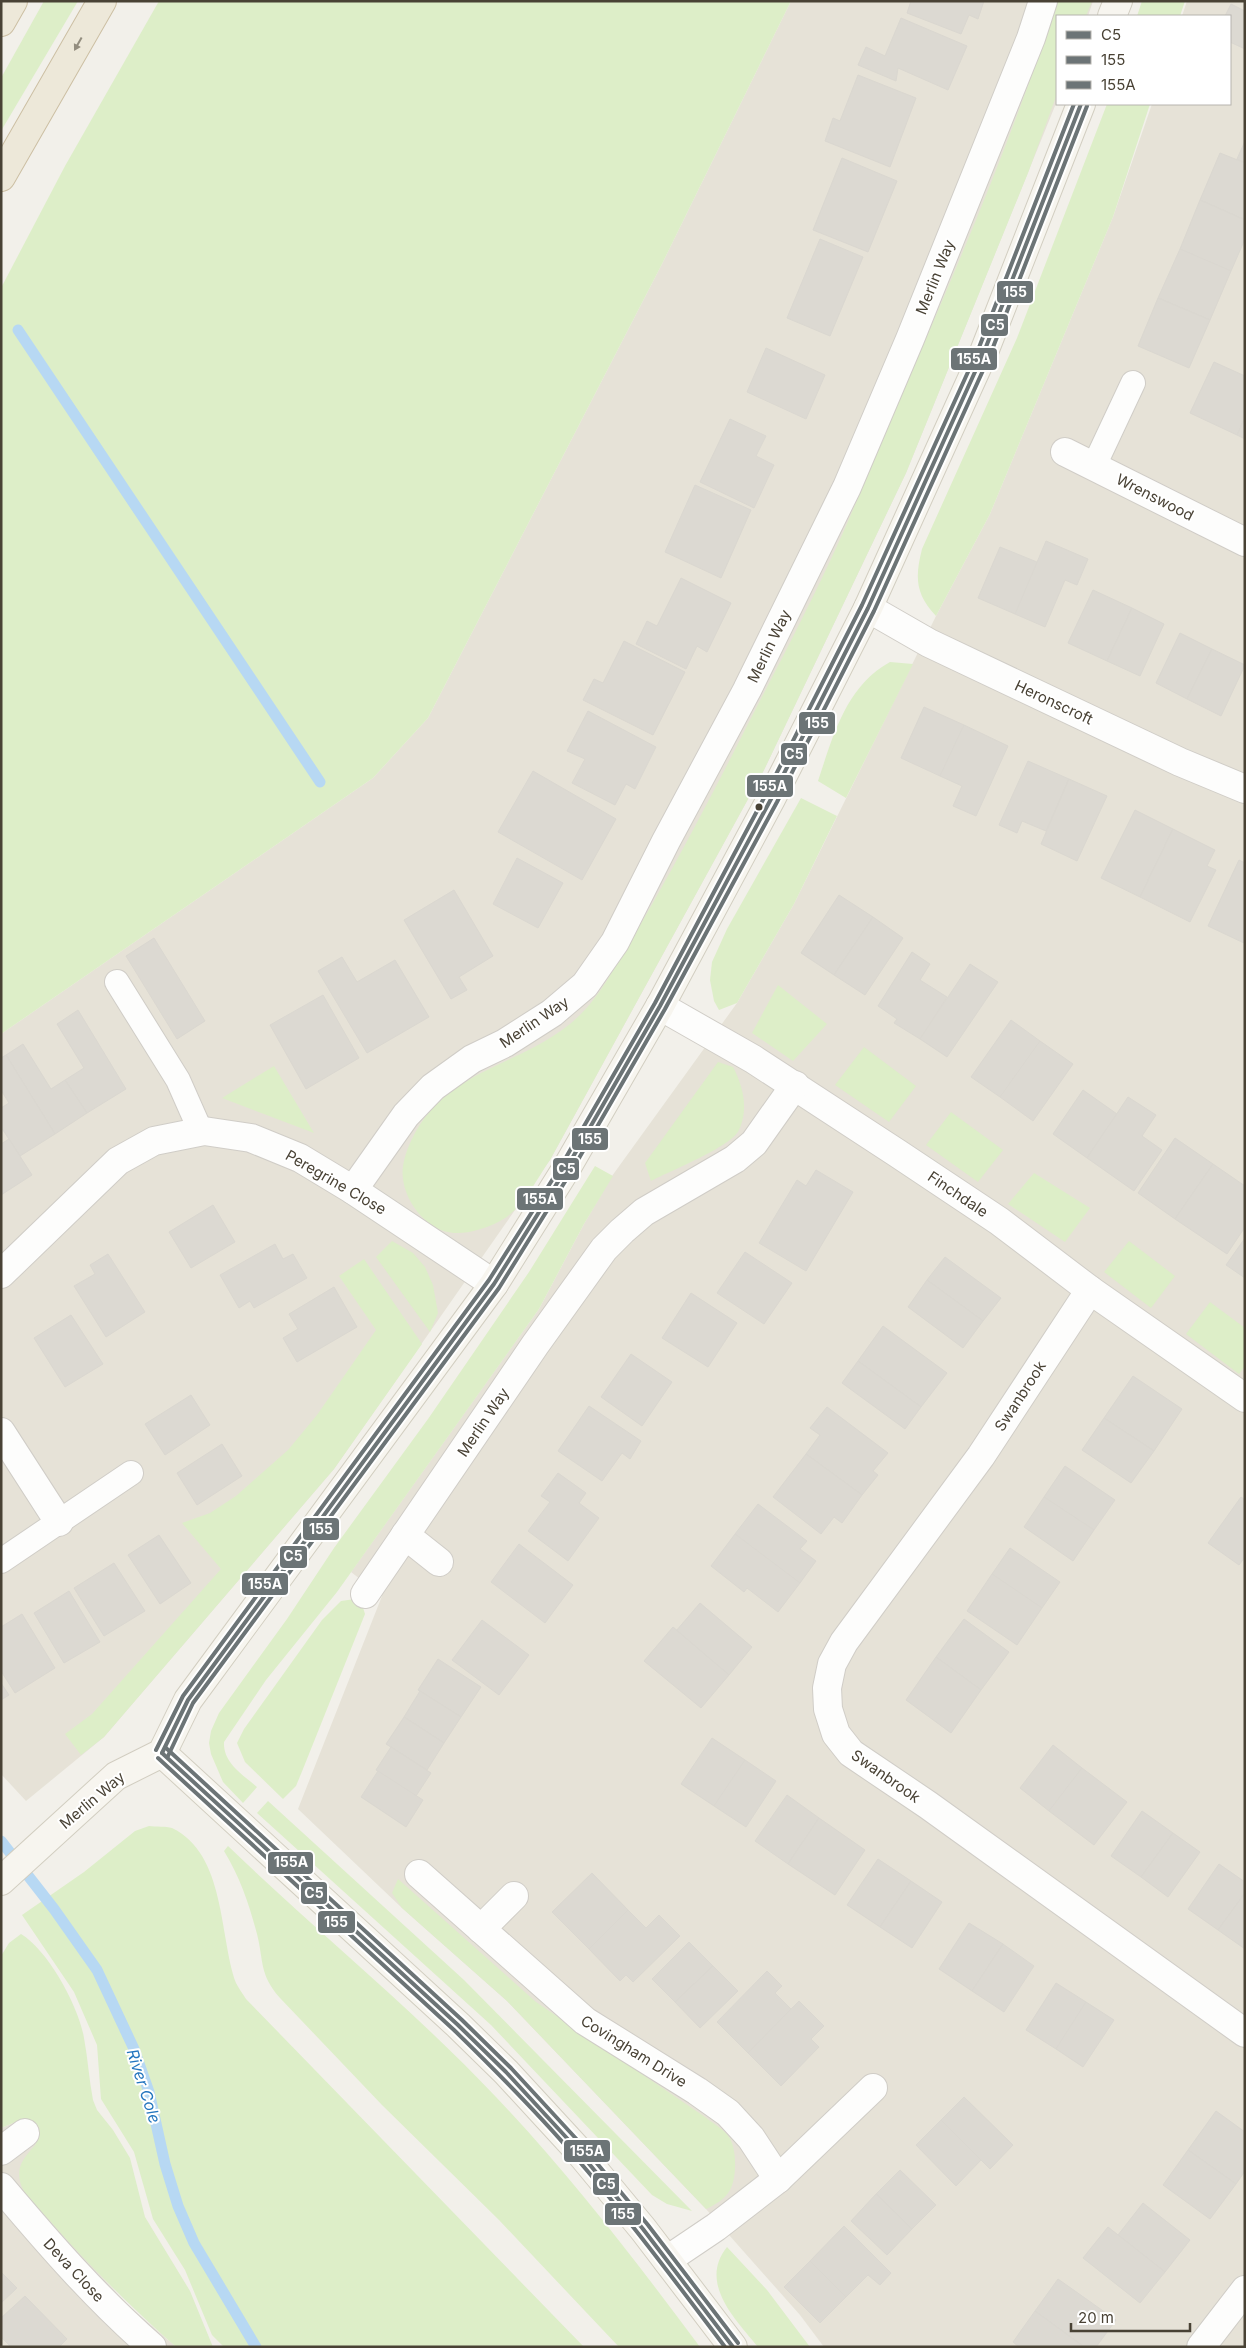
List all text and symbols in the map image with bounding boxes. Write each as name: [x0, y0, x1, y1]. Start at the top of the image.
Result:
legend: [1056, 15, 1231, 105]
text: C5: [1101, 25, 1121, 44]
one-way arrow: [74, 36, 82, 51]
text: 155: [1101, 50, 1125, 69]
text: 155A: [1101, 75, 1136, 94]
street label: Merlin Way: [911, 236, 959, 317]
line badge: 155: [996, 280, 1034, 304]
text: 155: [1003, 283, 1027, 300]
line badge: C5: [980, 313, 1009, 337]
text: C5: [985, 316, 1005, 333]
line badge: 155A: [950, 347, 998, 371]
text: 155A: [957, 350, 992, 367]
street label: Wrenswood: [1113, 469, 1197, 525]
street label: Merlin Way: [743, 606, 795, 686]
street label: Heronscroft: [1012, 676, 1096, 728]
line badge: 155: [798, 711, 836, 735]
text: 155: [805, 714, 829, 731]
line badge: C5: [780, 742, 808, 766]
text: C5: [784, 745, 804, 762]
line badge: 155A: [746, 774, 794, 798]
text: 155A: [753, 777, 788, 794]
unlabelled marker: [754, 802, 764, 812]
street label: Merlin Way: [496, 992, 573, 1052]
line badge: 155: [571, 1127, 609, 1151]
text: 155: [578, 1130, 602, 1147]
street label: Peregrine Close: [282, 1145, 390, 1219]
line badge: C5: [552, 1157, 580, 1181]
text: C5: [556, 1160, 576, 1177]
street label: Finchdale: [924, 1167, 992, 1221]
line badge: 155A: [516, 1187, 564, 1211]
text: 155A: [523, 1190, 558, 1207]
street label: Swanbrook: [990, 1357, 1050, 1435]
street label: Merlin Way: [453, 1383, 513, 1460]
line badge: 155: [302, 1517, 340, 1541]
text: 155: [309, 1520, 333, 1537]
line badge: C5: [279, 1545, 308, 1569]
text: C5: [283, 1547, 303, 1564]
line badge: 155A: [241, 1572, 289, 1596]
text: 155A: [248, 1575, 283, 1592]
street label: Swanbrook: [848, 1745, 925, 1807]
street label: Merlin Way: [56, 1767, 129, 1833]
line badge: 155A: [267, 1851, 314, 1875]
text: 155A: [274, 1853, 309, 1870]
line badge: C5: [300, 1881, 328, 1905]
text: C5: [304, 1884, 324, 1901]
line badge: 155: [317, 1910, 356, 1934]
text: 155: [324, 1913, 348, 1930]
street label: Covingham Drive: [577, 2011, 691, 2091]
water label: River Cole: [123, 2046, 165, 2126]
line badge: 155A: [563, 2139, 611, 2163]
text: 155A: [570, 2142, 605, 2159]
line badge: C5: [592, 2172, 620, 2196]
text: C5: [596, 2175, 616, 2192]
line badge: 155: [604, 2202, 642, 2226]
text: 155: [611, 2205, 635, 2222]
street label: Deva Close: [40, 2234, 108, 2306]
scale bar: [1071, 2300, 1190, 2332]
text: 20 m: [1078, 2308, 1114, 2327]

